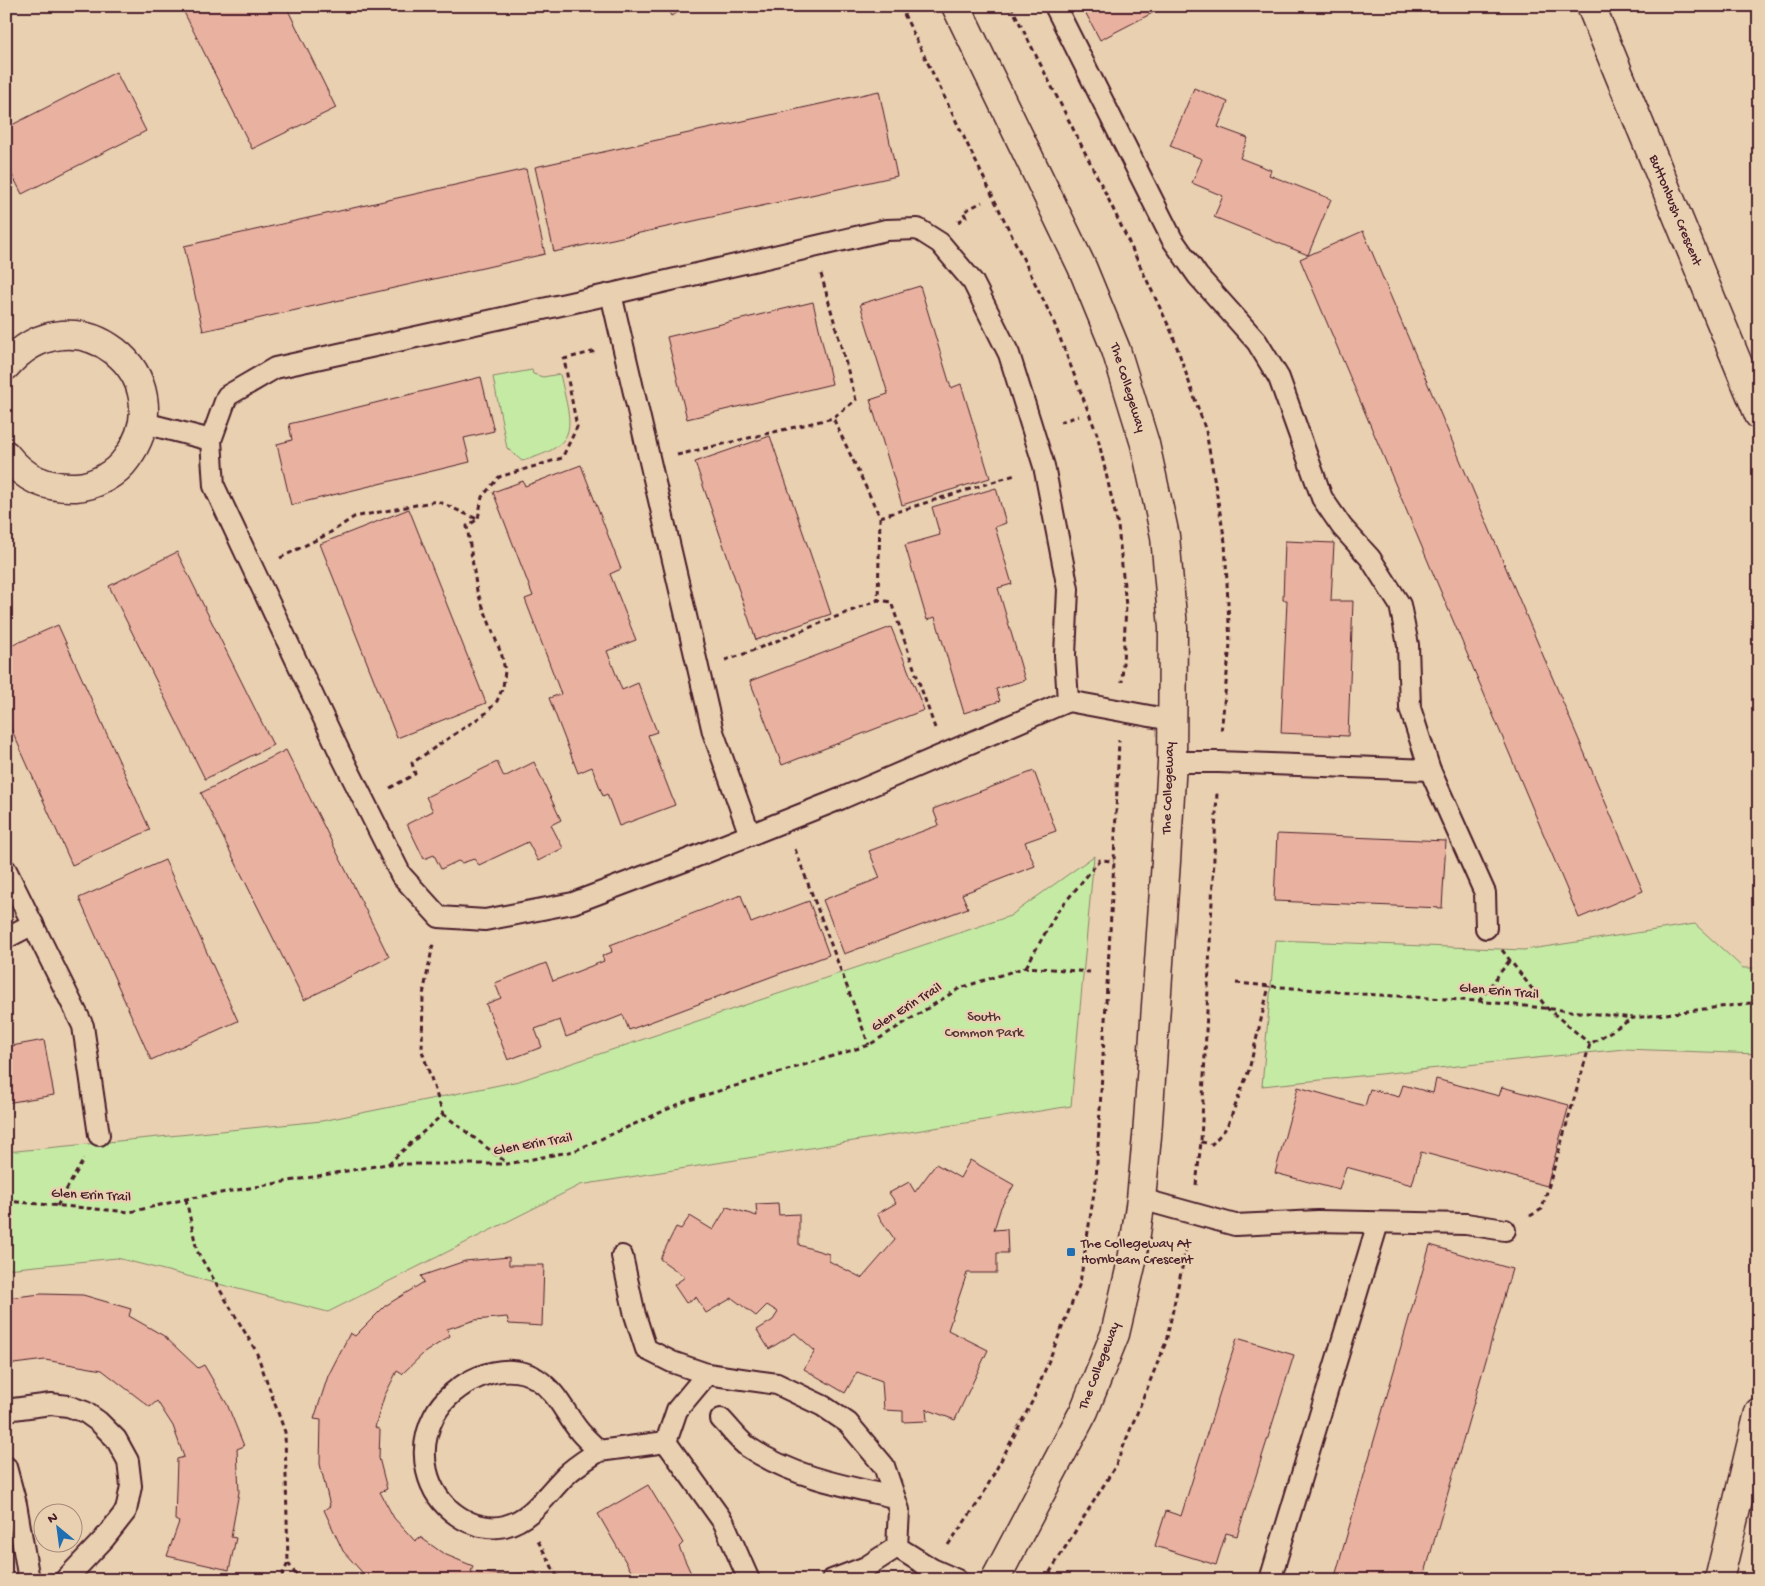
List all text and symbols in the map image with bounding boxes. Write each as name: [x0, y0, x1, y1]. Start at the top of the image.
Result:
street label: Buttonbush Crescent: [1644, 151, 1706, 270]
street label: The Collegeway: [1105, 340, 1149, 435]
street label: The Collegeway: [1159, 741, 1179, 835]
street label: Glen Erin Trail: [869, 980, 945, 1036]
street label: Glen Erin Trail: [1458, 980, 1540, 1004]
park label: South Common Park: [945, 1009, 1025, 1042]
street label: Glen Erin Trail: [492, 1130, 574, 1160]
street label: Glen Erin Trail: [51, 1185, 131, 1207]
place label: The Collegeway At Hornbeam Crescent: [1080, 1236, 1194, 1269]
marker: The Collegeway At Hornbeam Crescent: [1065, 1246, 1077, 1258]
street label: The Collegeway: [1075, 1320, 1125, 1413]
north arrow: [32, 1504, 82, 1554]
text: N: [45, 1509, 61, 1528]

